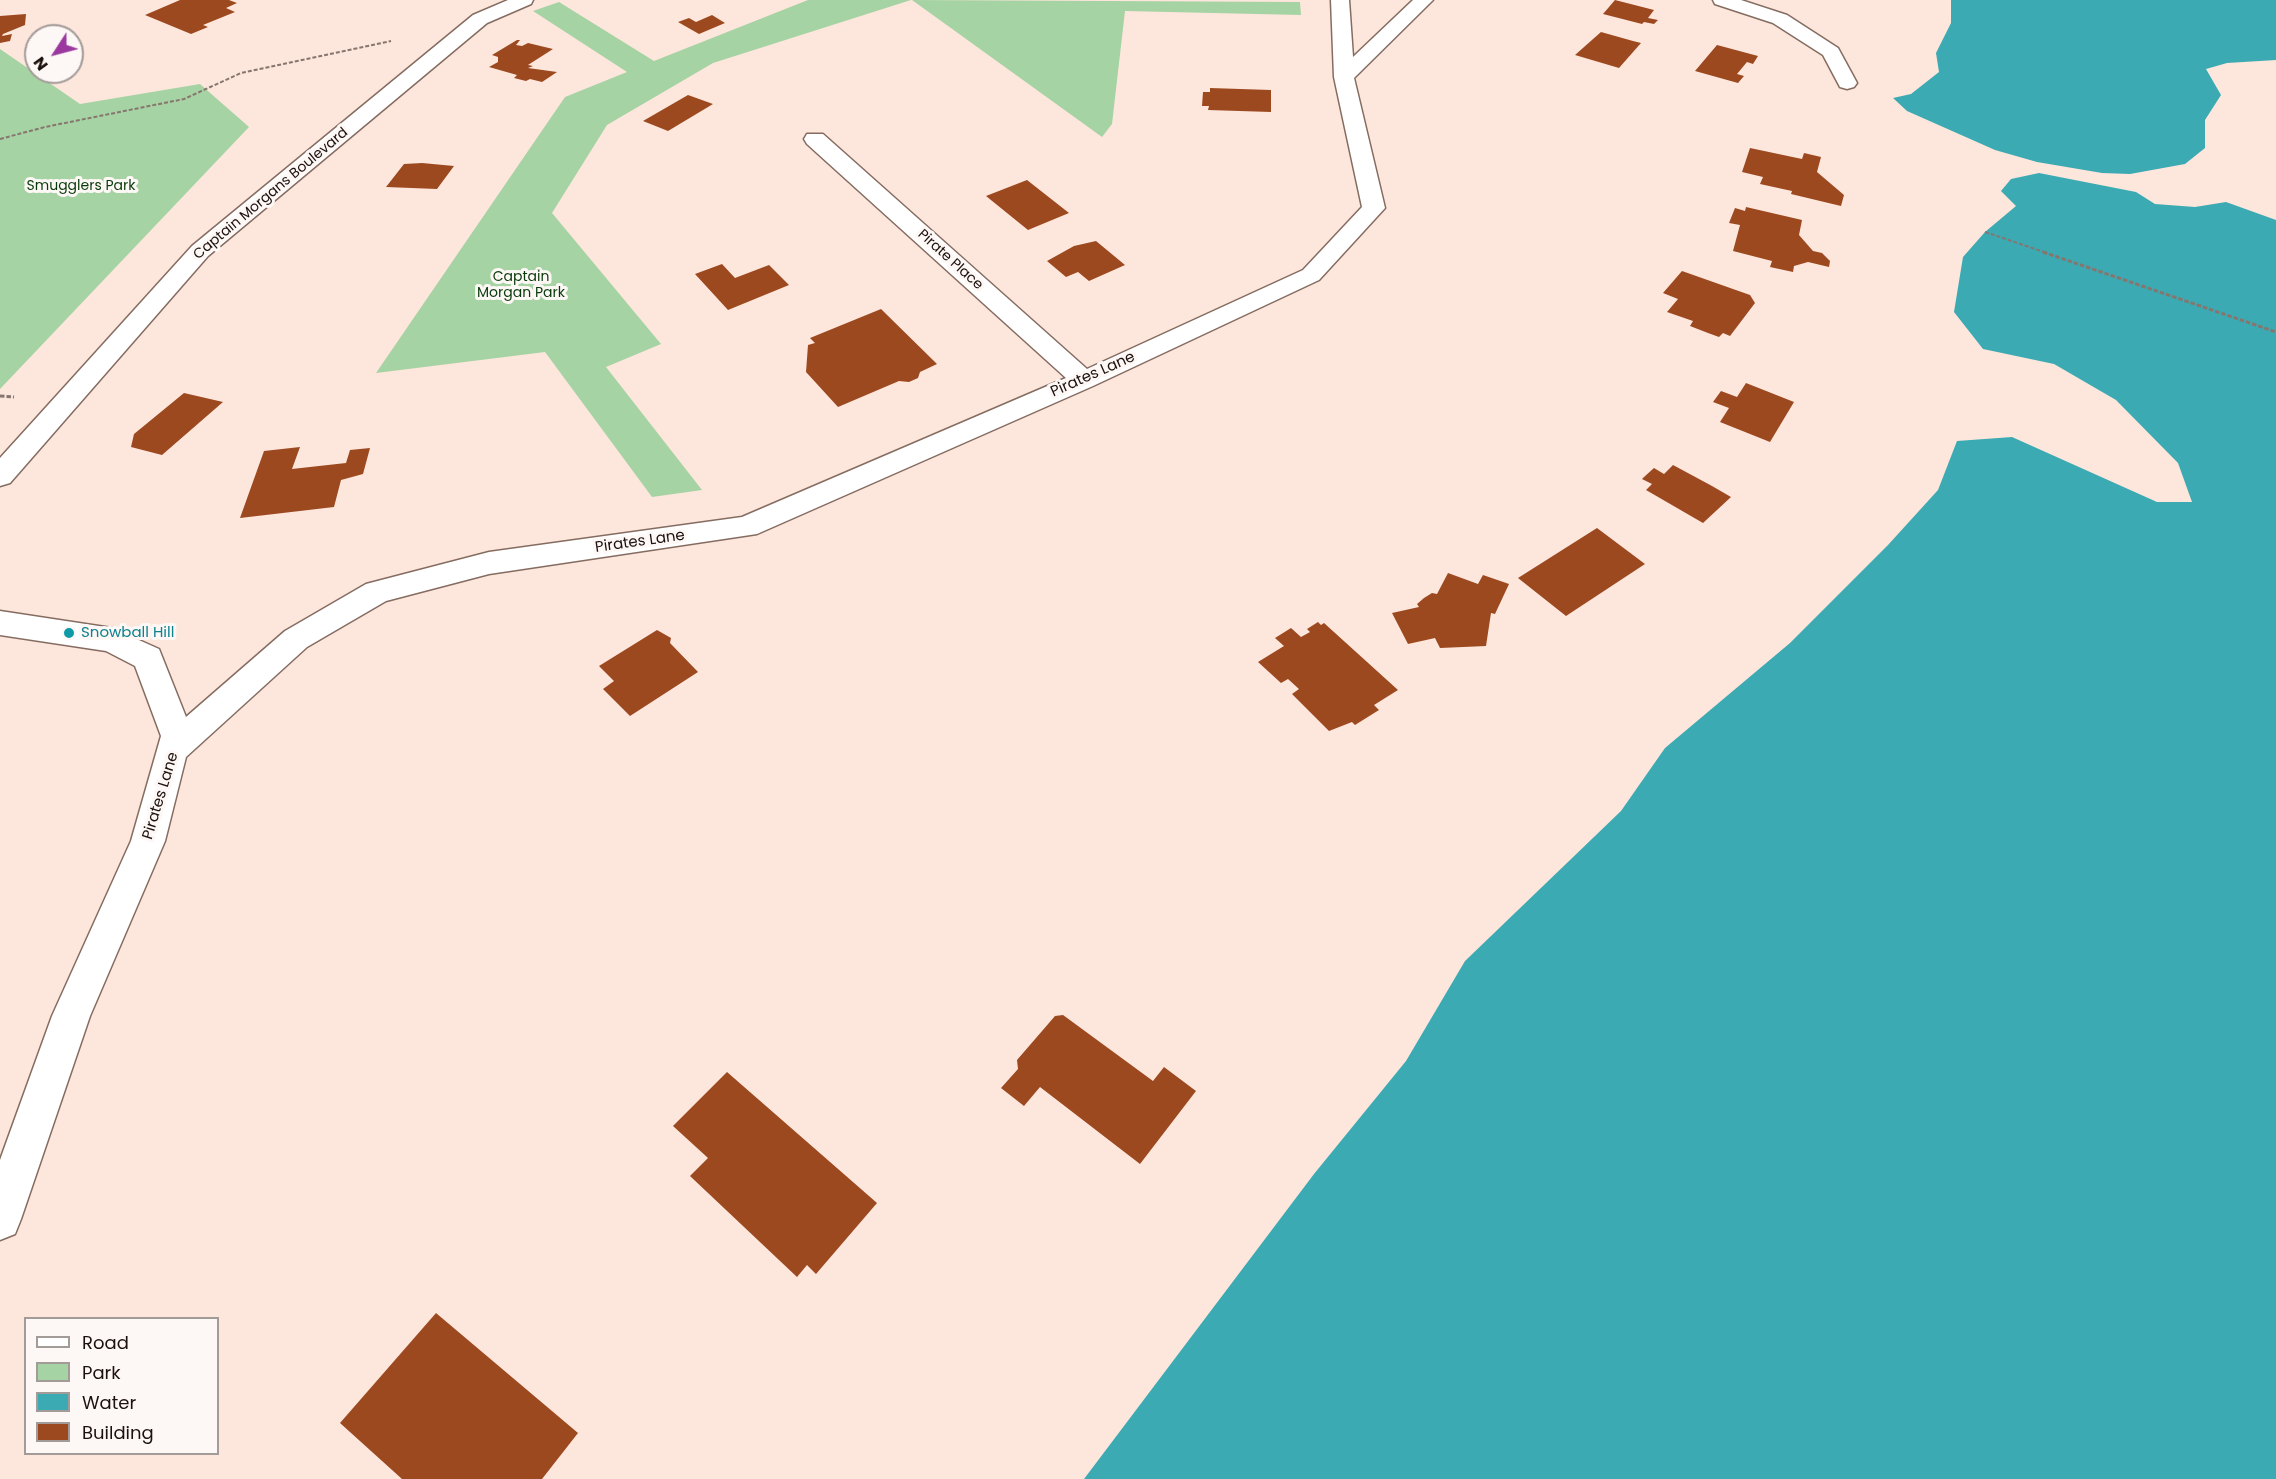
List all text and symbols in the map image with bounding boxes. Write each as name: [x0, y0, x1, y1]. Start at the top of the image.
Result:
north arrow: [24, 24, 84, 84]
text: N: [28, 52, 53, 75]
street label: Captain Morgans Boulevard: [190, 124, 352, 264]
park label: Smugglers Park: [27, 178, 135, 194]
street label: Pirate Place: [914, 226, 986, 294]
park label: Captain Morgan Park: [477, 269, 565, 302]
street label: Pirates Lane: [1048, 348, 1138, 402]
street label: Pirates Lane: [594, 527, 686, 557]
place label: Snowball Hill: [81, 624, 174, 642]
marker: Snowball Hill: [62, 626, 76, 640]
street label: Pirates Lane: [139, 750, 183, 842]
legend: [24, 1317, 219, 1455]
text: Road: [82, 1330, 129, 1355]
text: Park: [82, 1360, 121, 1385]
text: Water: [82, 1390, 136, 1415]
text: Building: [82, 1420, 154, 1445]

